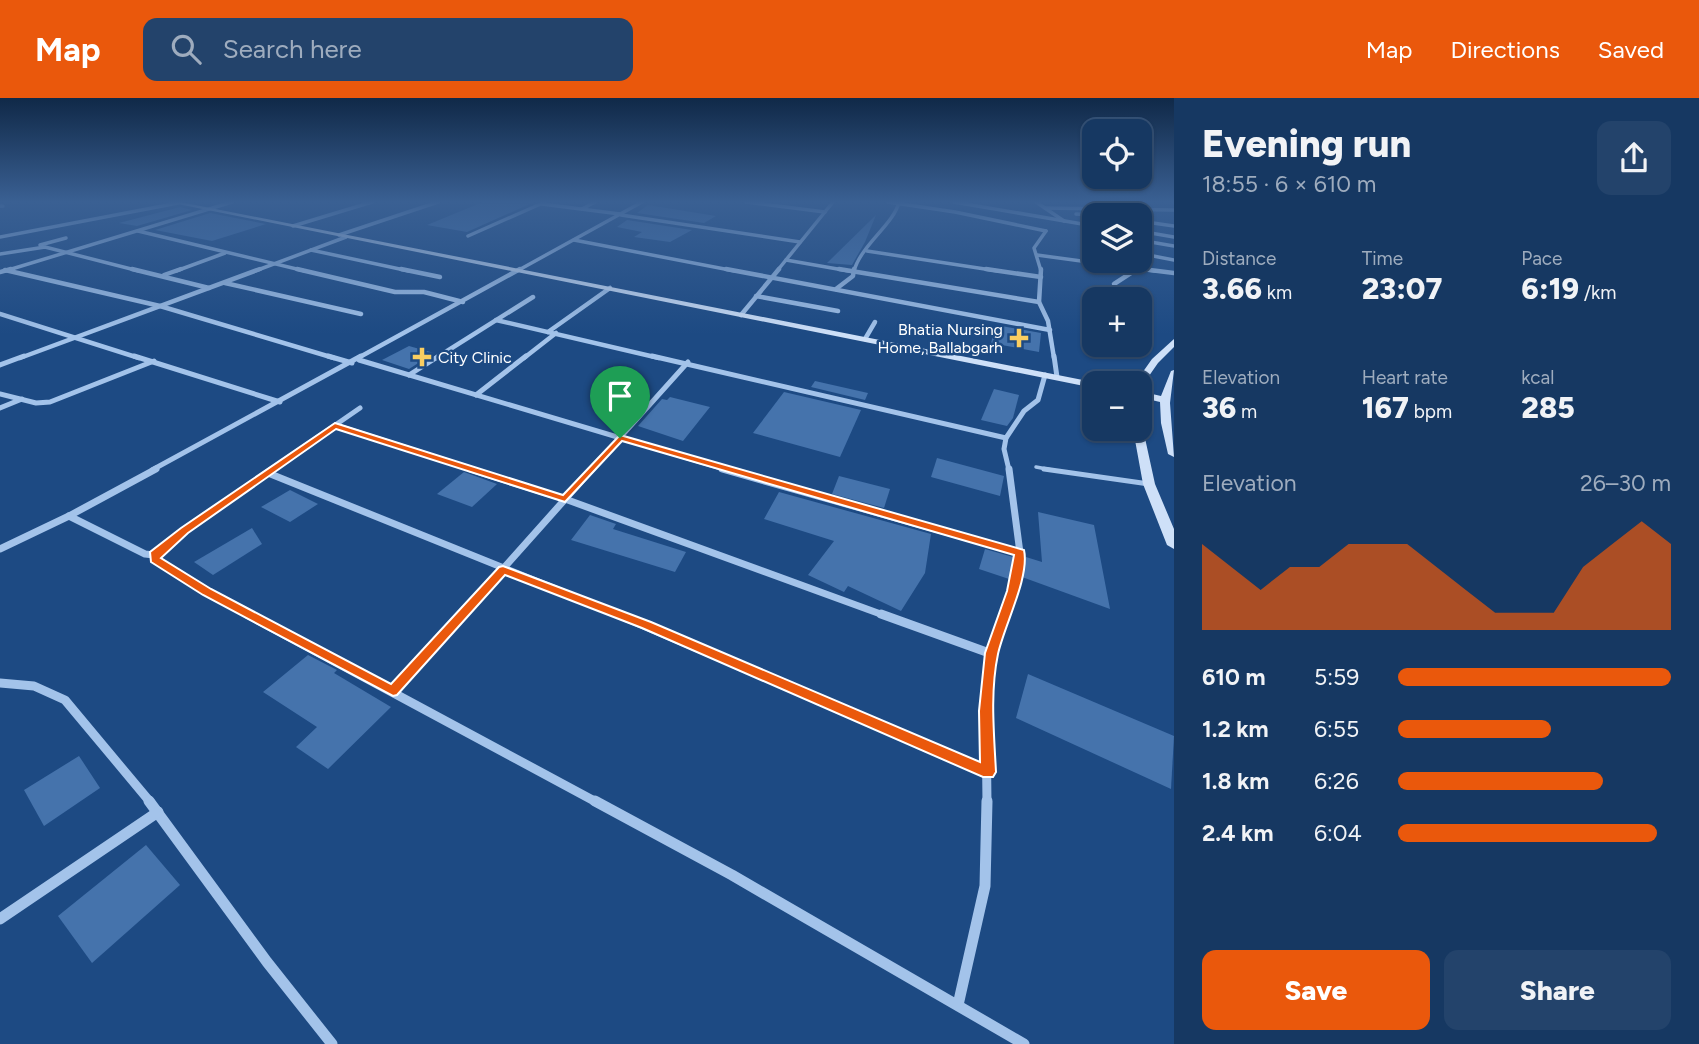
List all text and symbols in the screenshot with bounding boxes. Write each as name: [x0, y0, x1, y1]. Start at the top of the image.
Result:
search box: [143, 18, 633, 81]
text: Map: [35, 30, 101, 69]
icon: search: [167, 30, 205, 68]
text: Search here: [223, 33, 362, 65]
text: Map: [1366, 35, 1412, 64]
text: Directions: [1450, 35, 1560, 64]
text: Saved: [1598, 35, 1664, 64]
map controls: [1082, 119, 1152, 441]
button: locate: [1082, 119, 1152, 189]
text: Evening run: [1202, 121, 1411, 167]
button: share: [1597, 121, 1671, 195]
text: 18:55 · 6 × 610 m: [1202, 170, 1376, 198]
button: layers: [1082, 203, 1152, 273]
text: Distance: [1202, 247, 1276, 270]
text: Time: [1362, 247, 1403, 270]
text: Pace: [1521, 247, 1562, 270]
text: 3.66: [1202, 270, 1262, 307]
text: 23:07: [1362, 270, 1442, 307]
text: 6:19: [1521, 270, 1579, 307]
text: km: [1262, 281, 1292, 304]
text: /km: [1579, 281, 1616, 304]
button: +: [1082, 287, 1152, 357]
place label: Bhatia Nursing Home, Ballabgarh: [877, 320, 1003, 357]
marker: Bhatia Nursing Home, Ballabgarh: [1009, 328, 1029, 348]
marker: City Clinic: [412, 347, 432, 367]
place label: City Clinic: [438, 348, 512, 367]
pin: [590, 366, 650, 438]
text: Elevation: [1202, 366, 1280, 389]
text: Heart rate: [1362, 366, 1448, 389]
text: kcal: [1521, 366, 1555, 389]
button: −: [1082, 371, 1152, 441]
icon: arrive: [601, 377, 639, 415]
text: 36: [1202, 389, 1236, 426]
text: 167: [1362, 389, 1409, 426]
text: 285: [1521, 389, 1575, 426]
text: m: [1236, 400, 1257, 423]
text: bpm: [1409, 400, 1452, 423]
text: Elevation: [1202, 469, 1297, 497]
text: 26–30 m: [1580, 469, 1671, 497]
text: 610 m: [1202, 663, 1265, 691]
text: 5:59: [1314, 663, 1359, 691]
text: 1.2 km: [1202, 715, 1269, 743]
text: 6:55: [1314, 715, 1359, 743]
text: 1.8 km: [1202, 767, 1269, 795]
text: 6:26: [1314, 767, 1359, 795]
text: 2.4 km: [1202, 819, 1273, 847]
text: 6:04: [1314, 819, 1362, 847]
button: Save: [1202, 950, 1430, 1030]
button: Share: [1444, 950, 1671, 1030]

